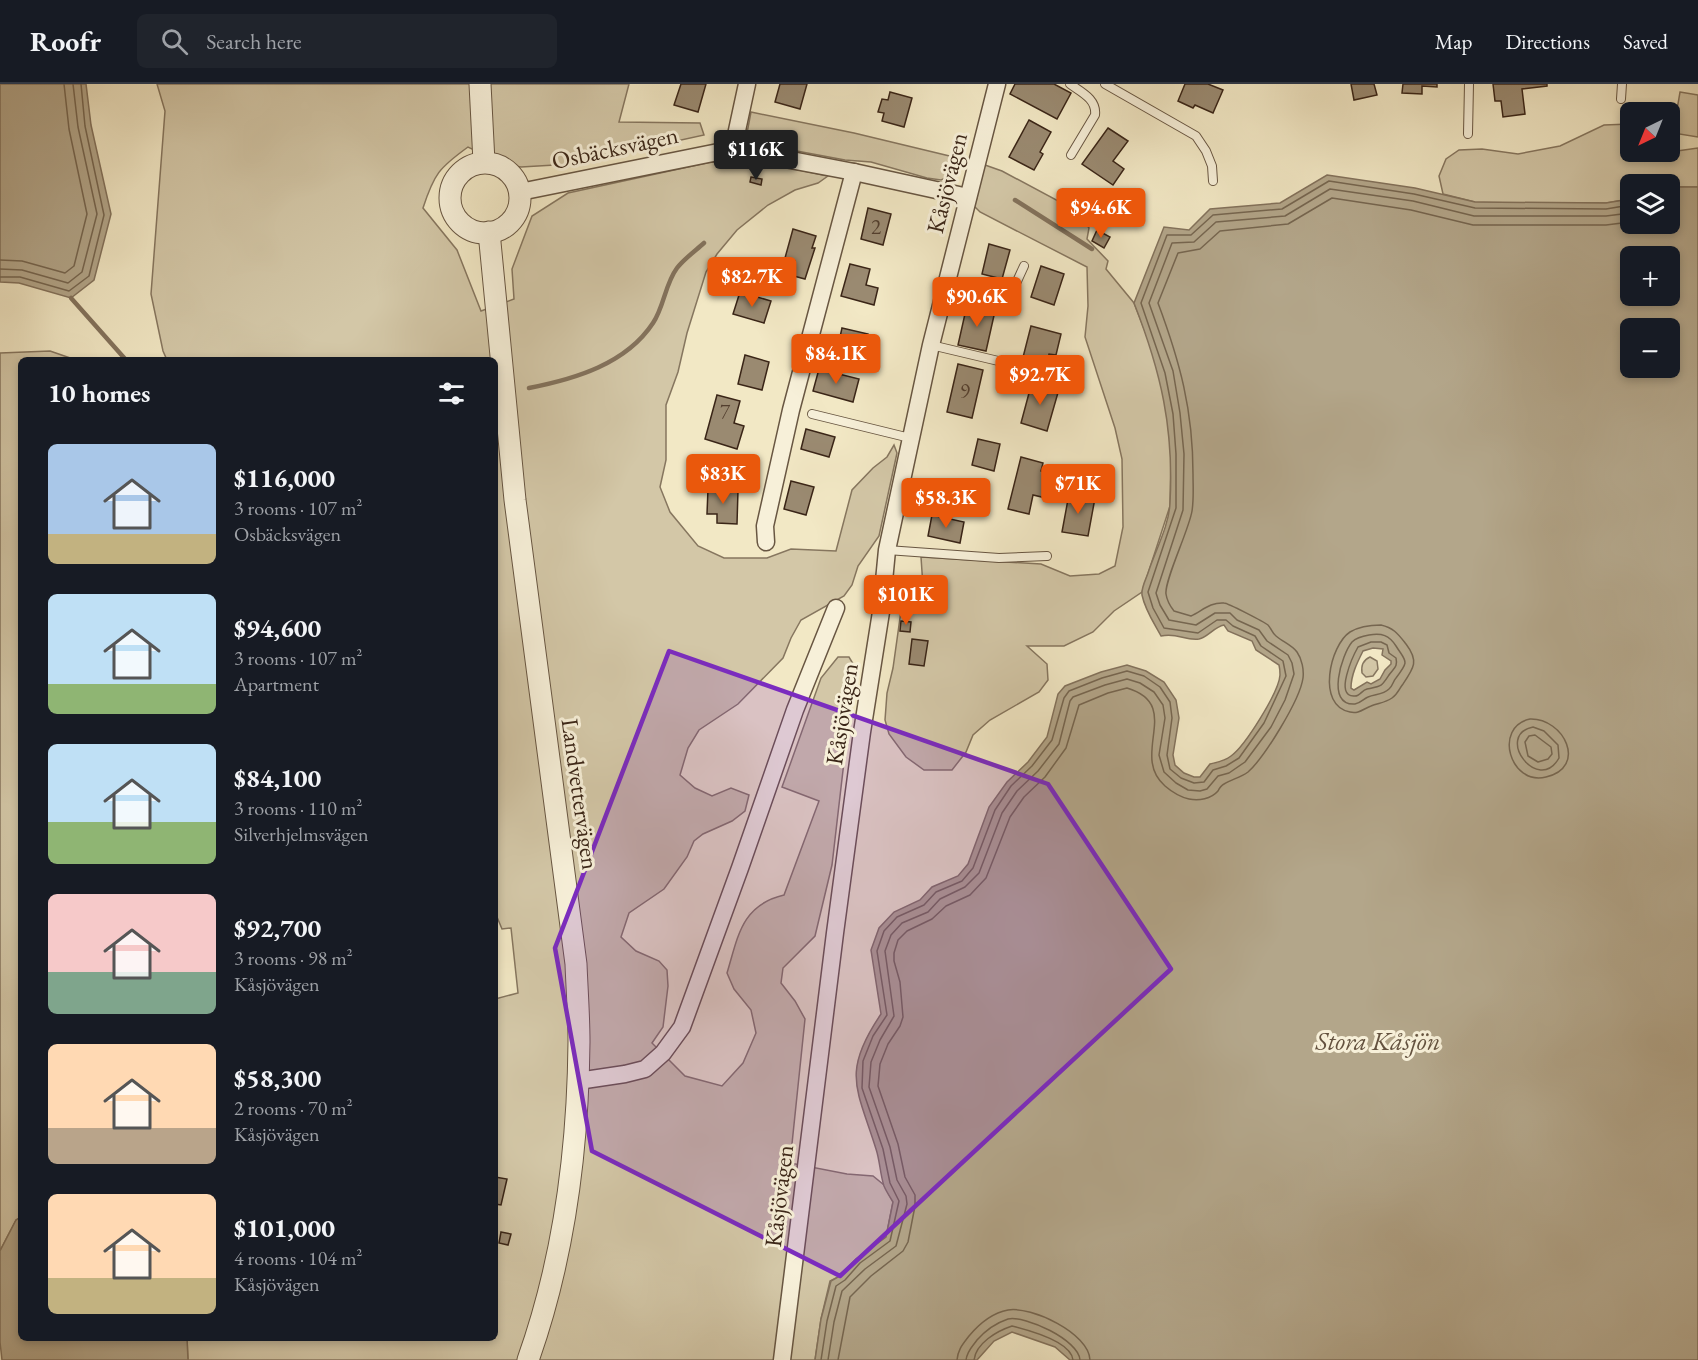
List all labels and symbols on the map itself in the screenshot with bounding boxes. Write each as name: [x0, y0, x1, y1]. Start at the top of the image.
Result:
north arrow: [1620, 102, 1680, 162]
street label: Osbäcksvägen: [549, 119, 681, 176]
street label: Kåsjövägen: [919, 129, 974, 237]
pin: $116K: [714, 130, 798, 181]
pin: $94.6K: [1052, 188, 1150, 239]
house number: 2: [871, 213, 881, 240]
pin: $82.7K: [703, 257, 801, 308]
pin: $90.6K: [928, 277, 1026, 328]
pin: $84.1K: [787, 334, 885, 385]
pin: $92.7K: [991, 355, 1089, 406]
house number: 9: [960, 377, 970, 404]
house number: 7: [720, 398, 731, 425]
pin: $83K: [687, 454, 759, 505]
pin: $71K: [1042, 464, 1114, 515]
pin: $58.3K: [897, 478, 995, 529]
pin: $101K: [864, 575, 948, 626]
street label: Kåsjövägen: [818, 660, 865, 767]
street label: Landvettervägen: [555, 716, 606, 872]
water label: Stora Kåsjön: [1315, 1024, 1440, 1058]
street label: Kåsjövägen: [757, 1143, 800, 1249]

